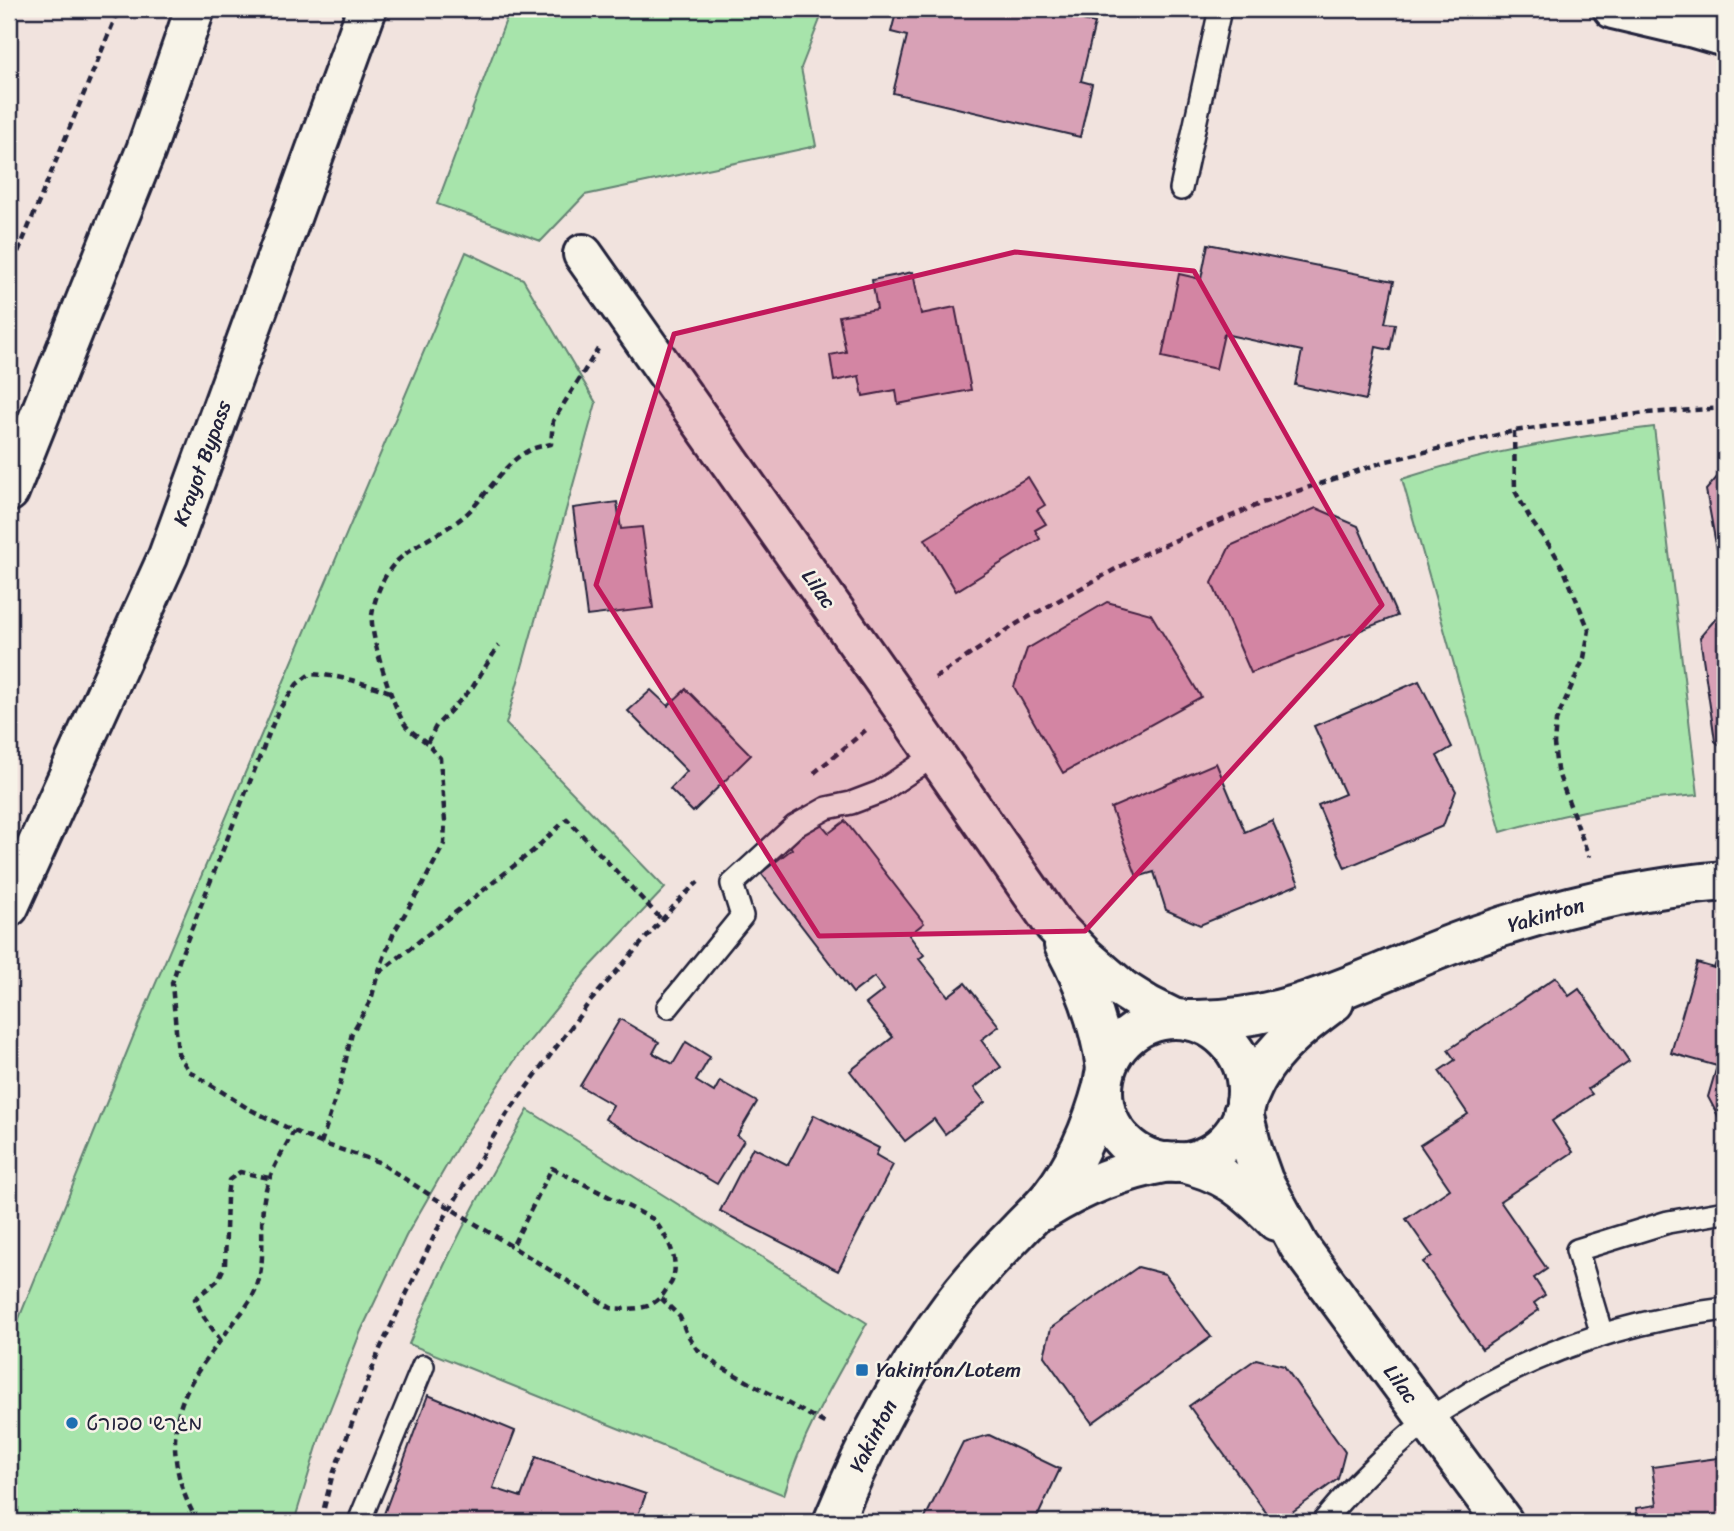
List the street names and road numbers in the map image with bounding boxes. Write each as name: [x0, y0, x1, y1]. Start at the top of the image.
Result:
street label: Krayot Bypass: [162, 394, 242, 531]
street label: Lilac: [791, 561, 847, 617]
street label: Yakinton: [1503, 886, 1589, 944]
street label: Lilac: [1373, 1356, 1429, 1412]
street label: Yakinton: [838, 1392, 908, 1480]

